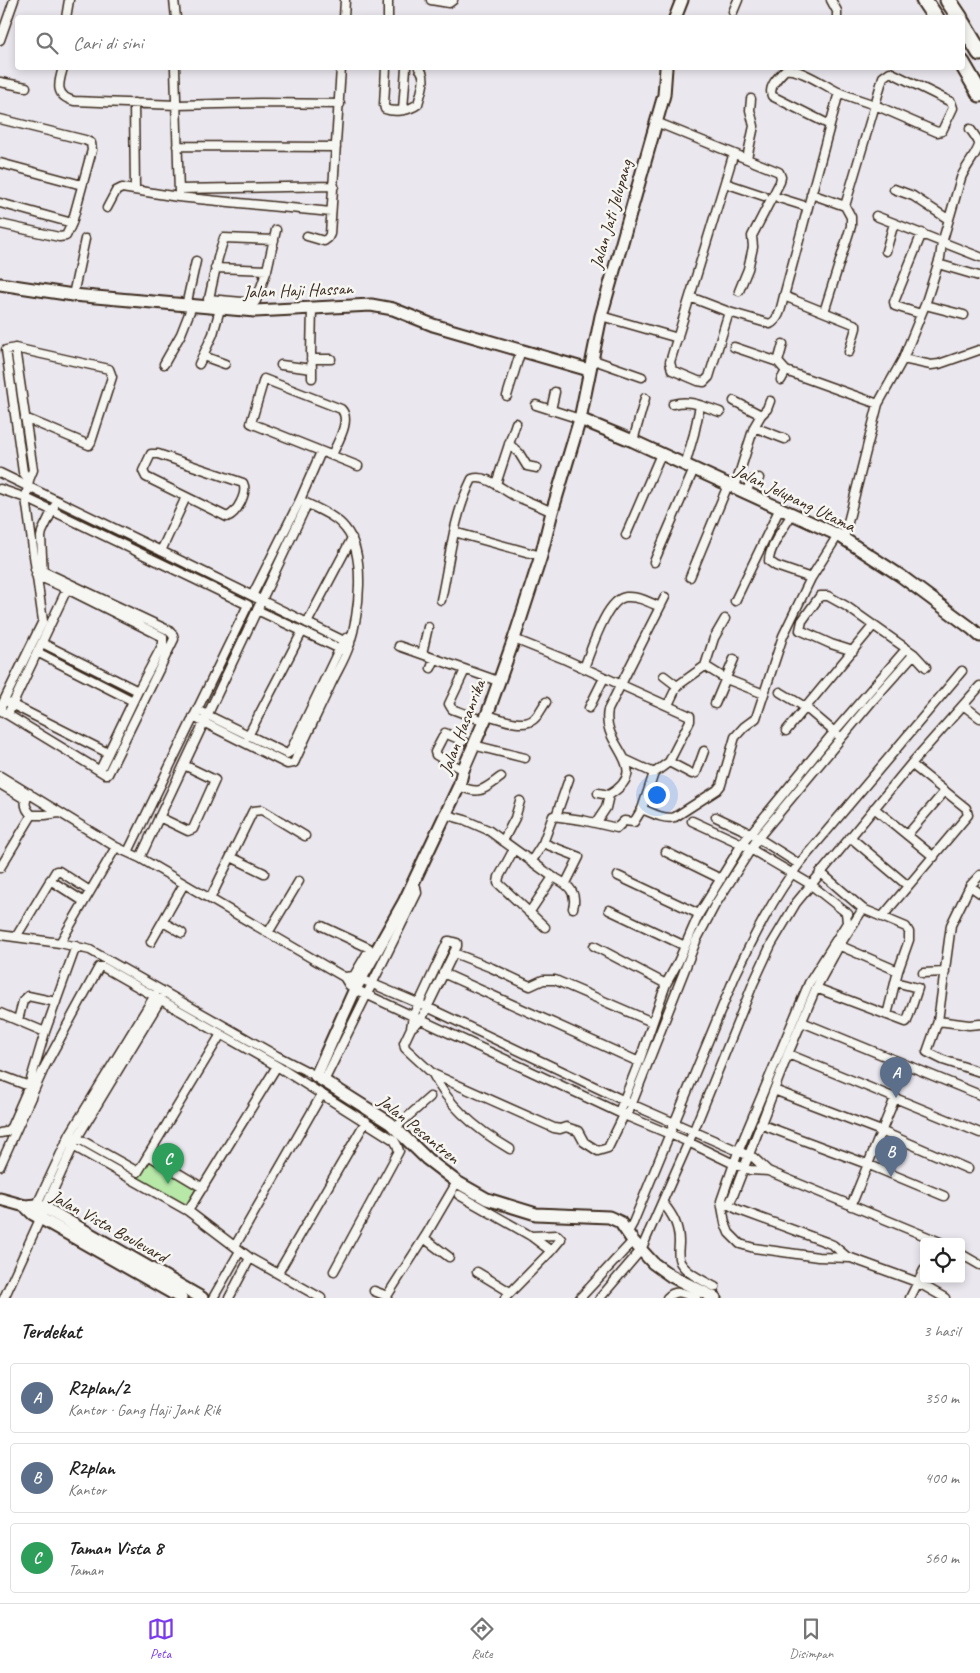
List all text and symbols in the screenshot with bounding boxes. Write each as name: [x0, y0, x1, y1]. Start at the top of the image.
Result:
search box: [15, 15, 965, 70]
icon: search: [33, 29, 61, 57]
text: Cari di sini: [73, 31, 143, 55]
street label: Jalan Jati Jelupang: [585, 155, 638, 272]
street label: Jalan Haji Hassan: [242, 277, 354, 303]
street label: Jalan Jelupang Utama: [730, 459, 860, 537]
street label: Jalan Hasanrika: [434, 675, 491, 778]
your location: [644, 782, 670, 808]
pin: A: [880, 1057, 912, 1098]
street label: Jalan Pesantren: [373, 1089, 465, 1169]
pin: B: [875, 1136, 907, 1177]
pin: C: [152, 1143, 184, 1184]
street label: Jalan Vista Boulevard: [46, 1184, 174, 1269]
map controls: [920, 1238, 965, 1283]
button: locate: [920, 1238, 965, 1283]
text: Terdekat: [20, 1318, 81, 1344]
text: 3 hasil: [923, 1321, 960, 1341]
text: R2plan/2: [68, 1376, 129, 1400]
text: A: [33, 1388, 41, 1408]
text: 350 m: [925, 1388, 959, 1408]
text: Kantor · Gang Haji Jank Rik: [68, 1400, 220, 1420]
text: R2plan: [68, 1456, 115, 1480]
text: B: [33, 1468, 41, 1488]
text: 400 m: [925, 1468, 959, 1488]
text: Kantor: [68, 1480, 106, 1500]
text: Taman Vista 8: [68, 1536, 163, 1560]
text: C: [33, 1548, 41, 1568]
text: 560 m: [925, 1548, 959, 1568]
text: Taman: [68, 1560, 103, 1580]
tab: Peta: [147, 1615, 175, 1662]
tab: Rute: [468, 1615, 496, 1662]
tab: Disimpan: [789, 1615, 833, 1662]

